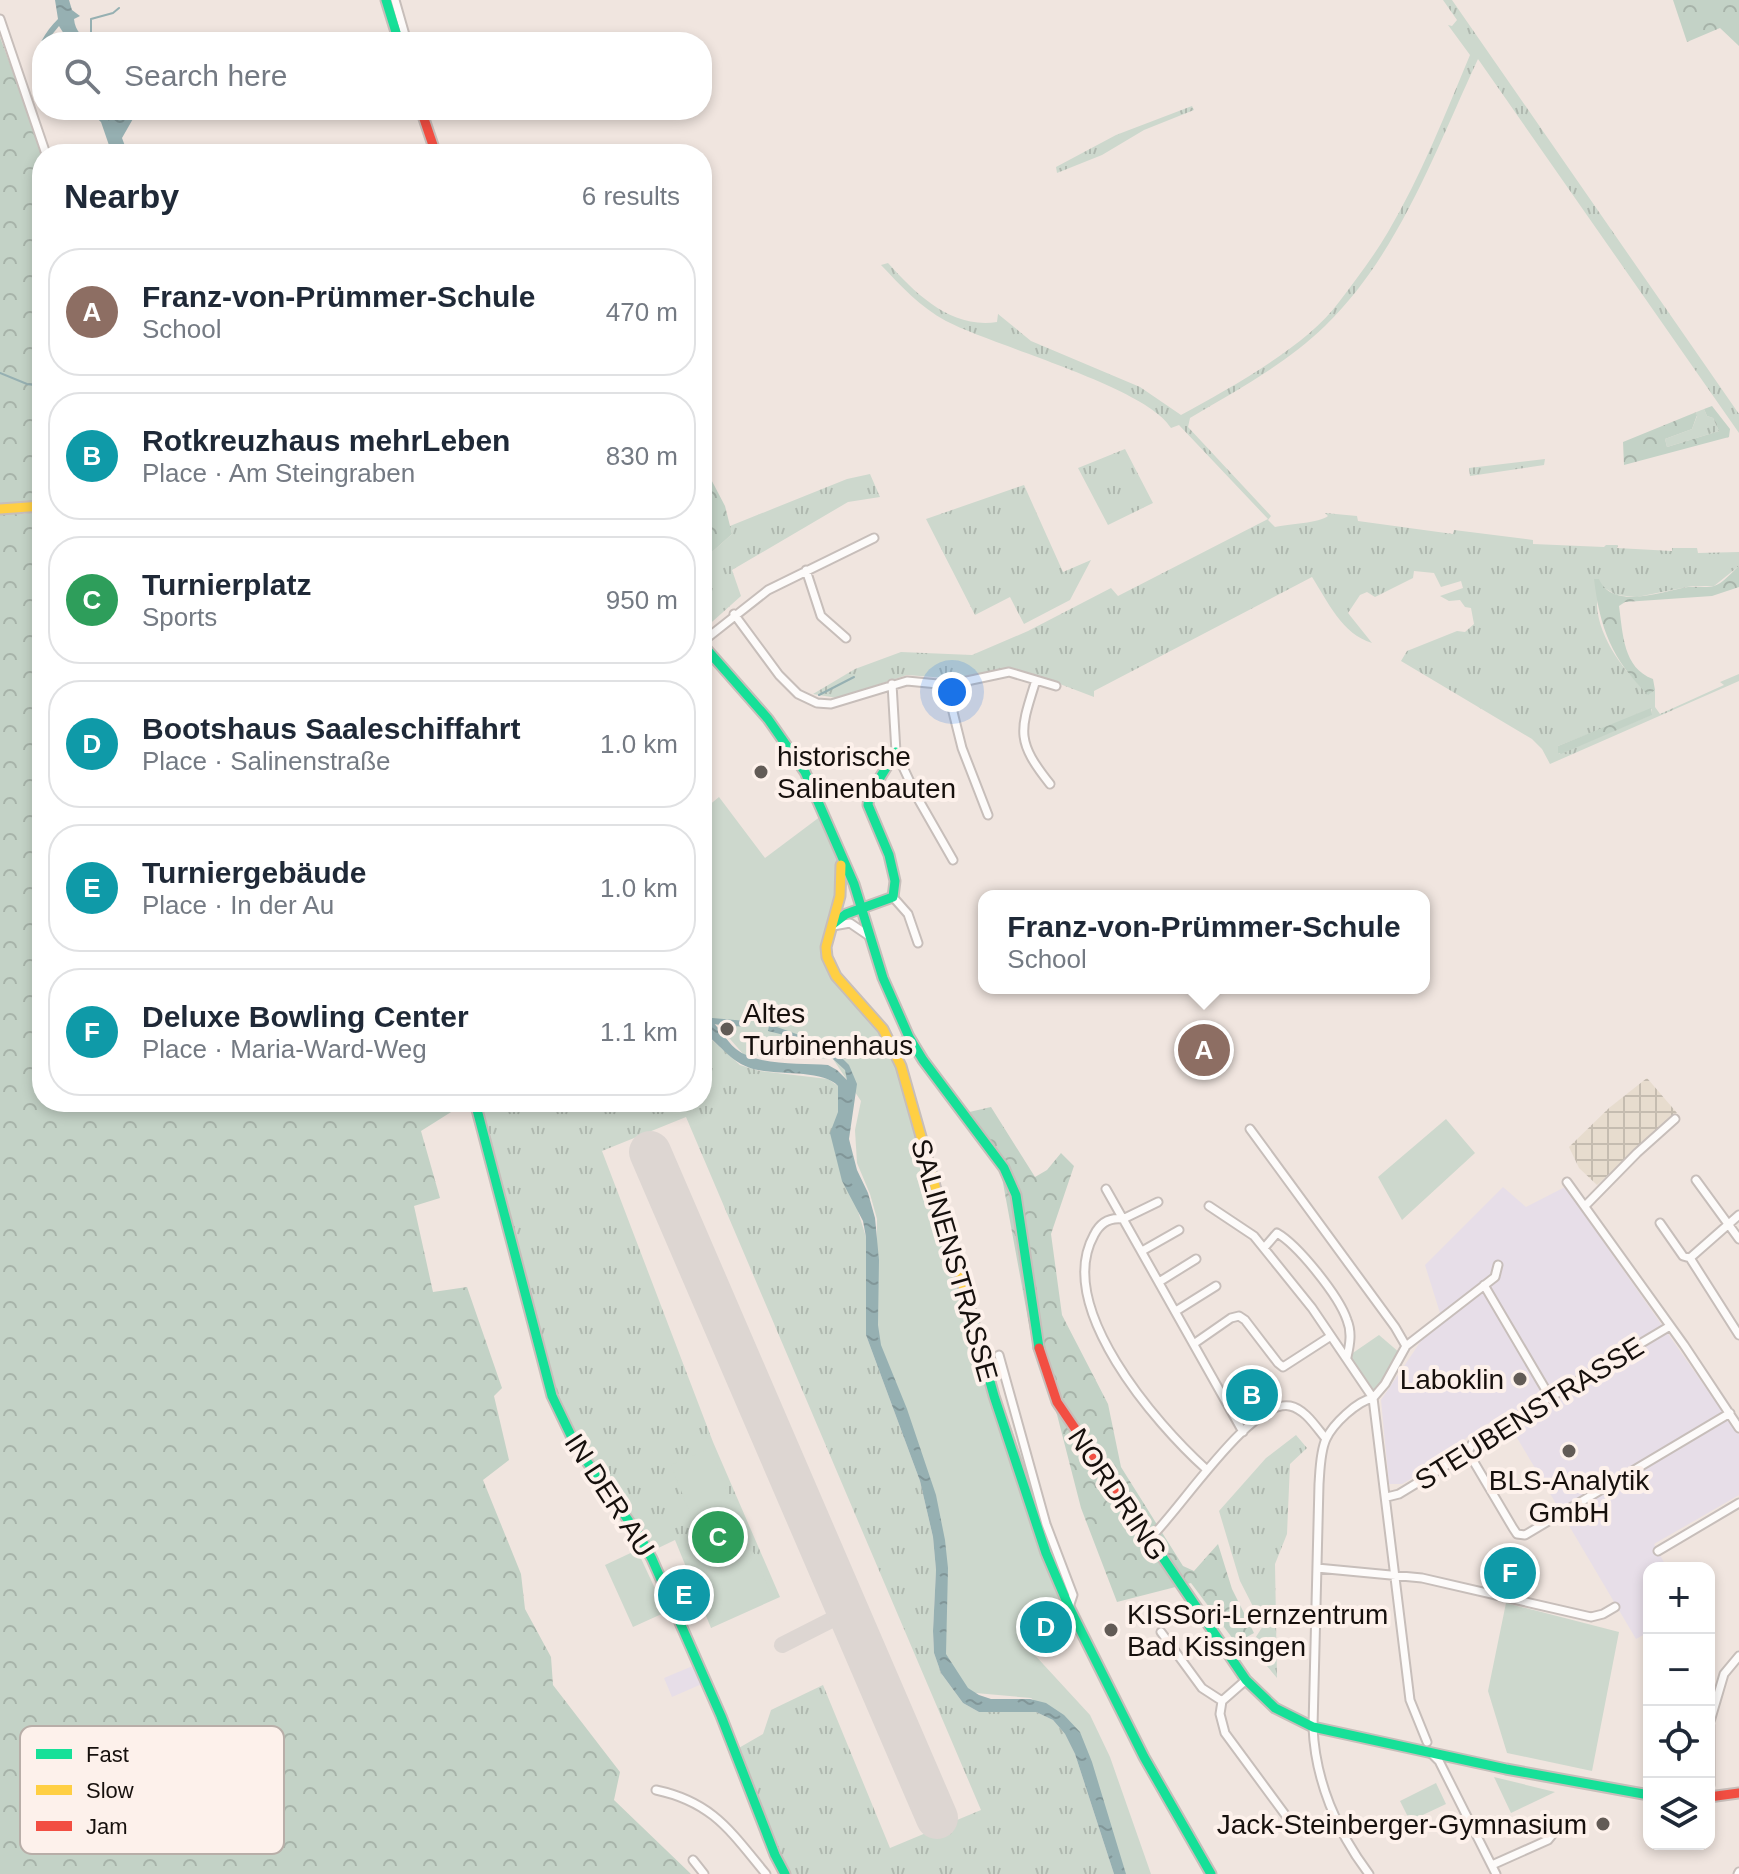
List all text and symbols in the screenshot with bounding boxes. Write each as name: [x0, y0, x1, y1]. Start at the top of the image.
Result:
search box: [32, 32, 712, 120]
icon: search: [60, 54, 104, 98]
text: Search here: [124, 59, 287, 92]
text: Nearby: [64, 177, 179, 215]
text: 6 results: [582, 181, 680, 211]
text: Franz-von-Prümmer-Schule: [142, 280, 535, 313]
text: A: [83, 297, 101, 327]
text: 470 m: [606, 297, 678, 327]
text: School: [142, 314, 222, 344]
text: Rotkreuzhaus mehrLeben: [142, 424, 510, 457]
text: B: [83, 441, 101, 471]
text: 830 m: [606, 441, 678, 471]
text: Place · Am Steingraben: [142, 458, 415, 488]
text: Turnierplatz: [142, 568, 311, 601]
text: C: [83, 585, 101, 615]
text: 950 m: [606, 585, 678, 615]
text: Sports: [142, 602, 217, 632]
your location: [932, 672, 972, 712]
text: Bootshaus Saaleschiffahrt: [142, 712, 520, 745]
text: D: [83, 729, 101, 759]
text: 1.0 km: [600, 729, 678, 759]
place label: historische Salinenbauten: [777, 741, 956, 804]
text: Place · Salinenstraße: [142, 746, 391, 776]
marker: historische Salinenbauten: [752, 763, 770, 781]
text: Turniergebäude: [142, 856, 366, 889]
text: E: [83, 873, 101, 903]
text: 1.0 km: [600, 873, 678, 903]
text: Place · In der Au: [142, 890, 334, 920]
popup: [978, 890, 1430, 994]
text: Franz-von-Prümmer-Schule: [1007, 910, 1401, 943]
text: School: [1007, 944, 1087, 974]
place label: Altes Turbinenhaus: [743, 998, 913, 1061]
text: Deluxe Bowling Center: [142, 1000, 469, 1033]
text: F: [84, 1017, 100, 1047]
text: 1.1 km: [600, 1017, 678, 1047]
marker: Altes Turbinenhaus: [718, 1020, 736, 1038]
pin: A: [1178, 1020, 1230, 1080]
text: Place · Maria-Ward-Weg: [142, 1034, 427, 1064]
street label: SALINENSTRASSE: [905, 1135, 1004, 1385]
street label: STEUBENSTRASSE: [1410, 1331, 1649, 1496]
place label: Laboklin: [1400, 1364, 1504, 1395]
pin: B: [1226, 1365, 1278, 1425]
marker: Laboklin: [1511, 1370, 1529, 1388]
street label: NORDRING: [1062, 1422, 1173, 1566]
street label: IN DER AU: [558, 1428, 661, 1562]
marker: BLS-Analytik GmbH: [1560, 1442, 1578, 1460]
place label: BLS-Analytik GmbH: [1489, 1465, 1650, 1528]
pin: C: [692, 1507, 744, 1567]
pin: F: [1484, 1543, 1536, 1603]
map controls: [1643, 1562, 1715, 1850]
button: +: [1643, 1562, 1715, 1634]
pin: E: [658, 1565, 710, 1625]
pin: D: [1020, 1597, 1072, 1657]
place label: KISSori-Lernzentrum Bad Kissingen: [1127, 1599, 1388, 1662]
marker: KISSori-Lernzentrum Bad Kissingen: [1102, 1621, 1120, 1639]
button: −: [1643, 1634, 1715, 1706]
button: locate: [1643, 1706, 1715, 1778]
legend: [20, 1726, 284, 1854]
text: Fast: [86, 1742, 129, 1767]
text: Slow: [86, 1778, 134, 1803]
button: layers: [1643, 1778, 1715, 1850]
place label: Jack-Steinberger-Gymnasium: [1217, 1809, 1587, 1840]
text: Jam: [86, 1814, 128, 1839]
marker: Jack-Steinberger-Gymnasium: [1594, 1815, 1612, 1833]

